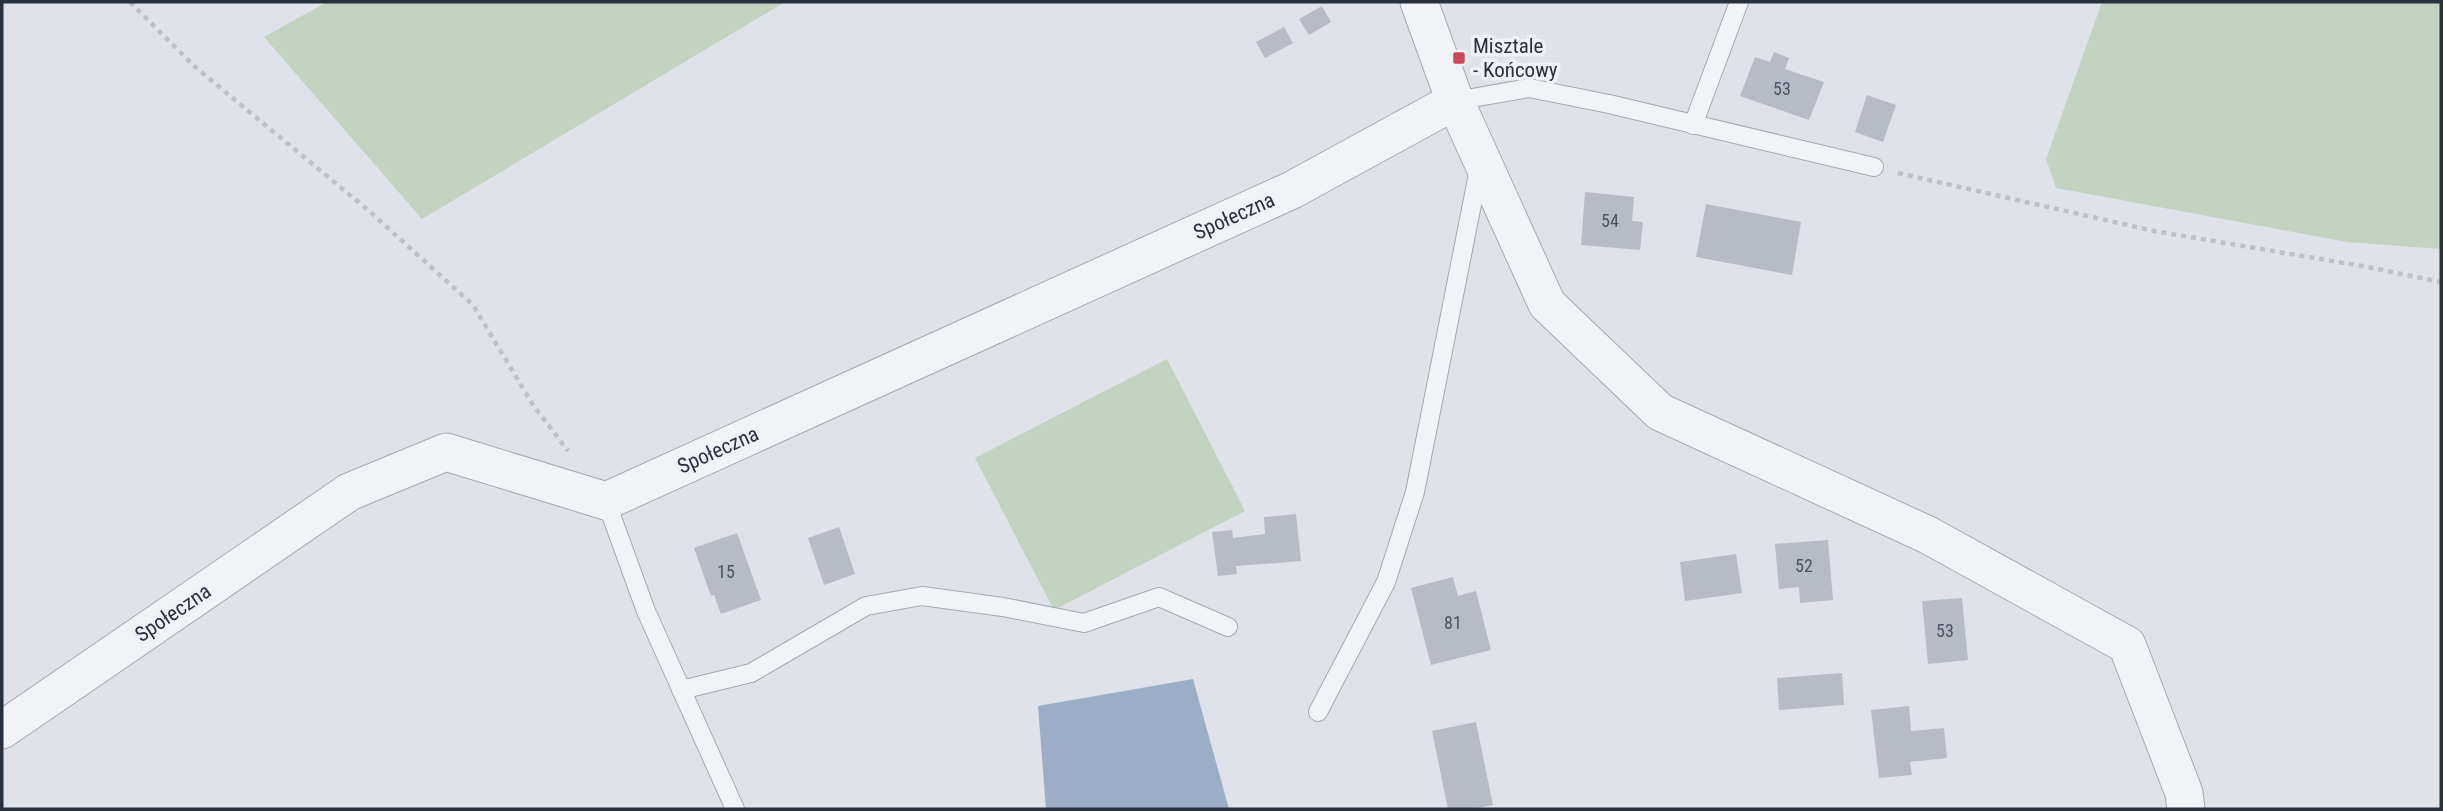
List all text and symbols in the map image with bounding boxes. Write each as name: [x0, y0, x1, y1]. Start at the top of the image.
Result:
place label: Misztale - Końcowy: [1473, 34, 1558, 82]
marker: Misztale - Końcowy: [1451, 50, 1467, 66]
house number: 53: [1773, 78, 1791, 99]
street label: Społeczna: [1190, 188, 1278, 244]
house number: 54: [1601, 210, 1619, 231]
street label: Społeczna: [674, 422, 762, 478]
house number: 52: [1795, 555, 1813, 576]
house number: 15: [717, 561, 735, 582]
street label: Społeczna: [131, 579, 215, 647]
house number: 81: [1444, 612, 1462, 633]
house number: 53: [1936, 620, 1954, 641]

